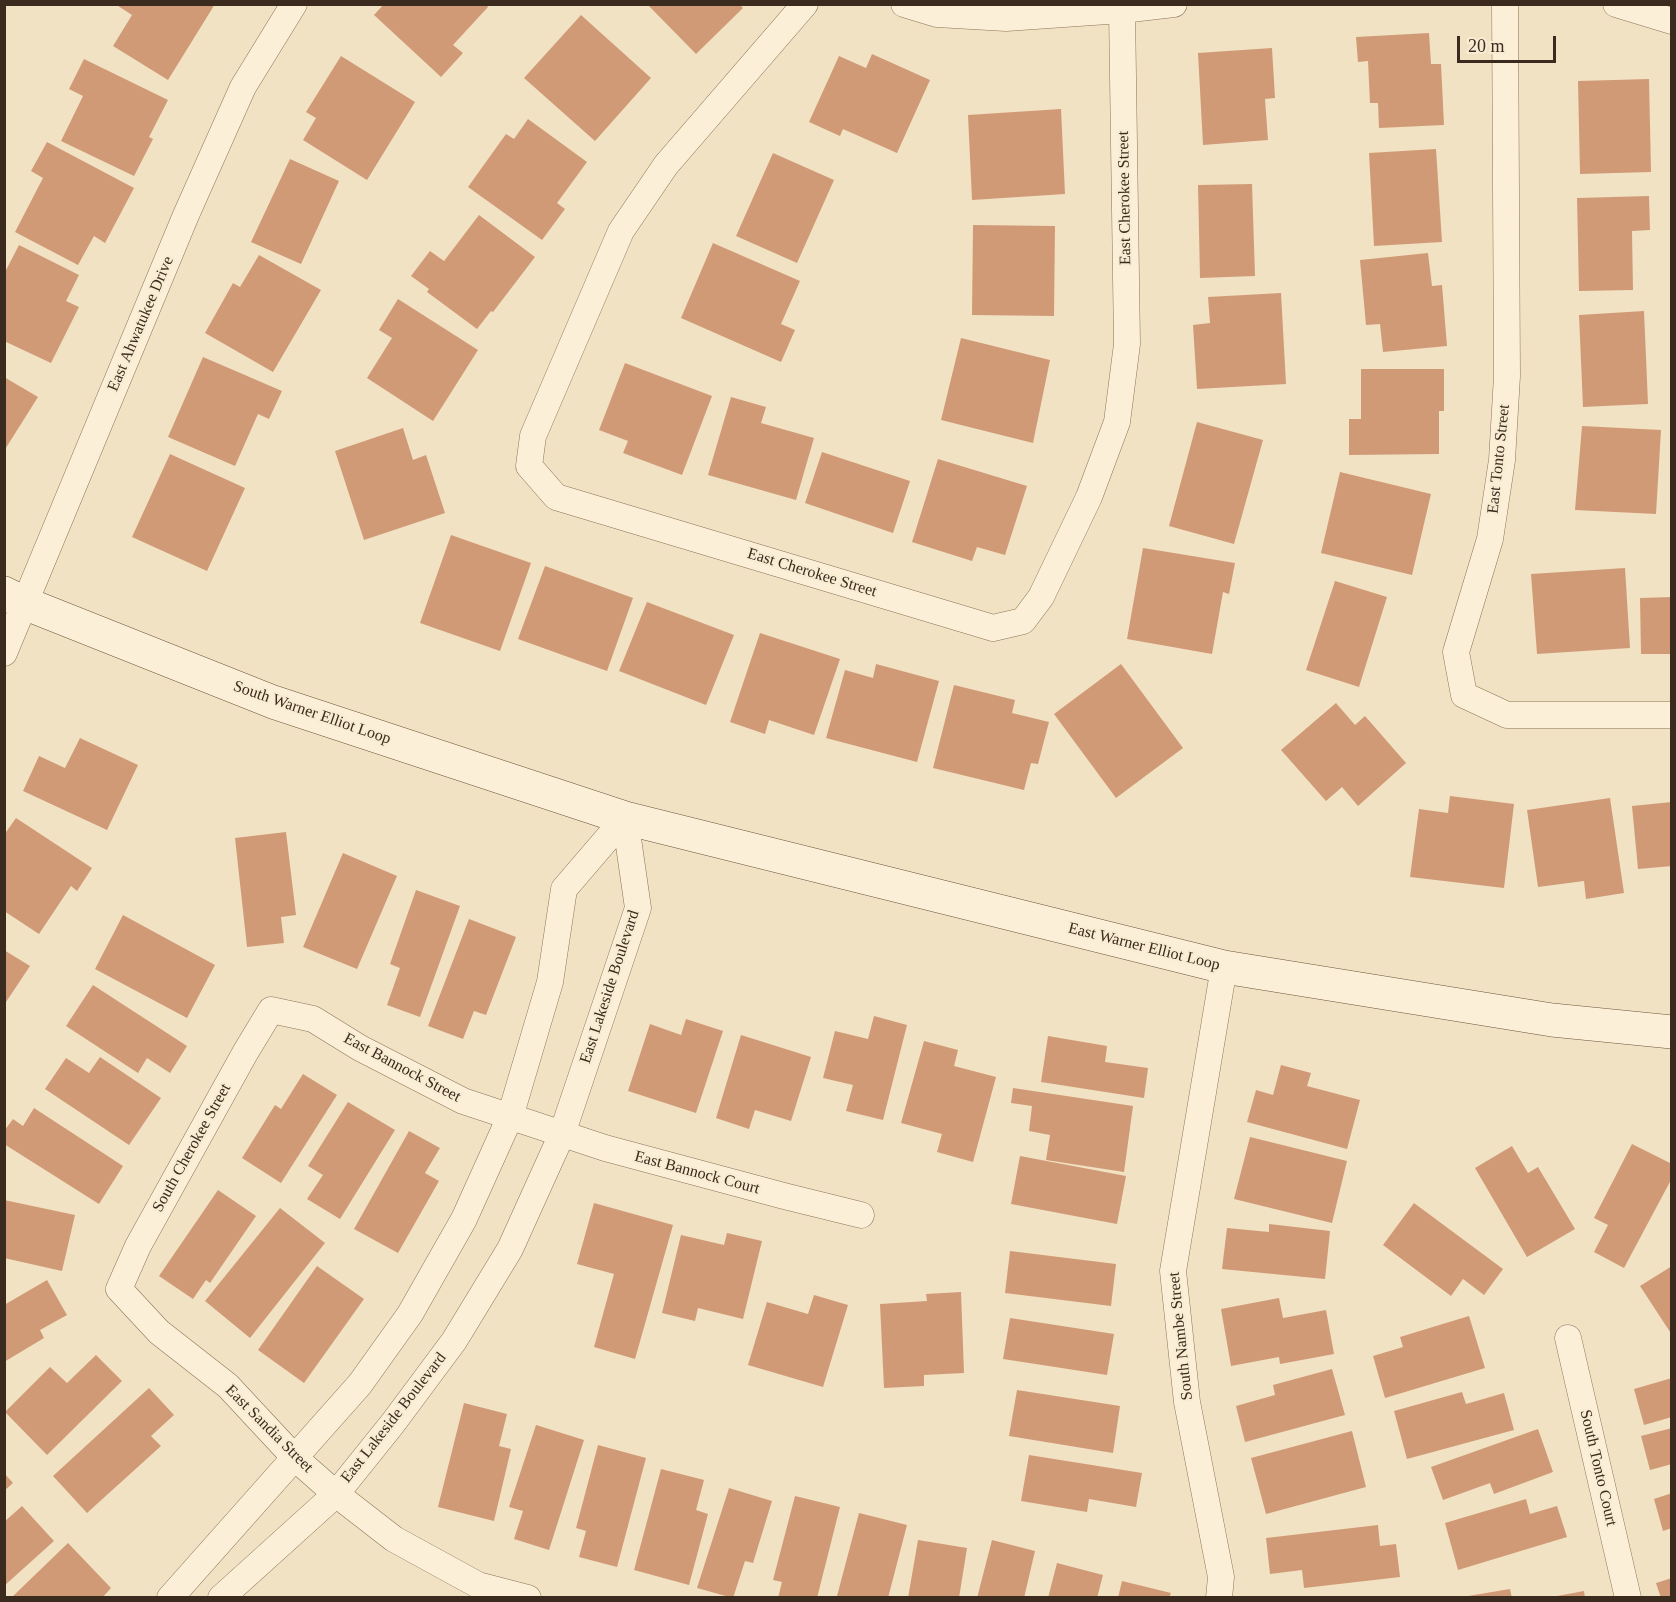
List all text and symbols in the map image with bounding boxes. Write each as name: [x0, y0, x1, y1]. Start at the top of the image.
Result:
scale bar: [1460, 24, 1559, 62]
text: 20 m: [1468, 36, 1505, 56]
street label: East Cherokee Street: [1114, 131, 1136, 265]
street label: East Ahwatukee Drive: [104, 254, 178, 394]
street label: East Tonto Street: [1484, 403, 1514, 515]
street label: East Cherokee Street: [745, 544, 879, 602]
street label: South Warner Elliot Loop: [231, 677, 393, 749]
street label: East Lakeside Boulevard: [576, 908, 644, 1066]
street label: East Warner Elliot Loop: [1066, 919, 1222, 975]
street label: East Bannock Street: [340, 1029, 464, 1107]
street label: South Cherokee Street: [149, 1080, 235, 1216]
street label: East Bannock Court: [632, 1147, 762, 1199]
street label: South Nambe Street: [1165, 1271, 1197, 1401]
street label: East Lakeside Boulevard: [337, 1349, 451, 1487]
street label: East Sandia Street: [221, 1381, 317, 1477]
street label: South Tonto Court: [1575, 1408, 1621, 1528]

